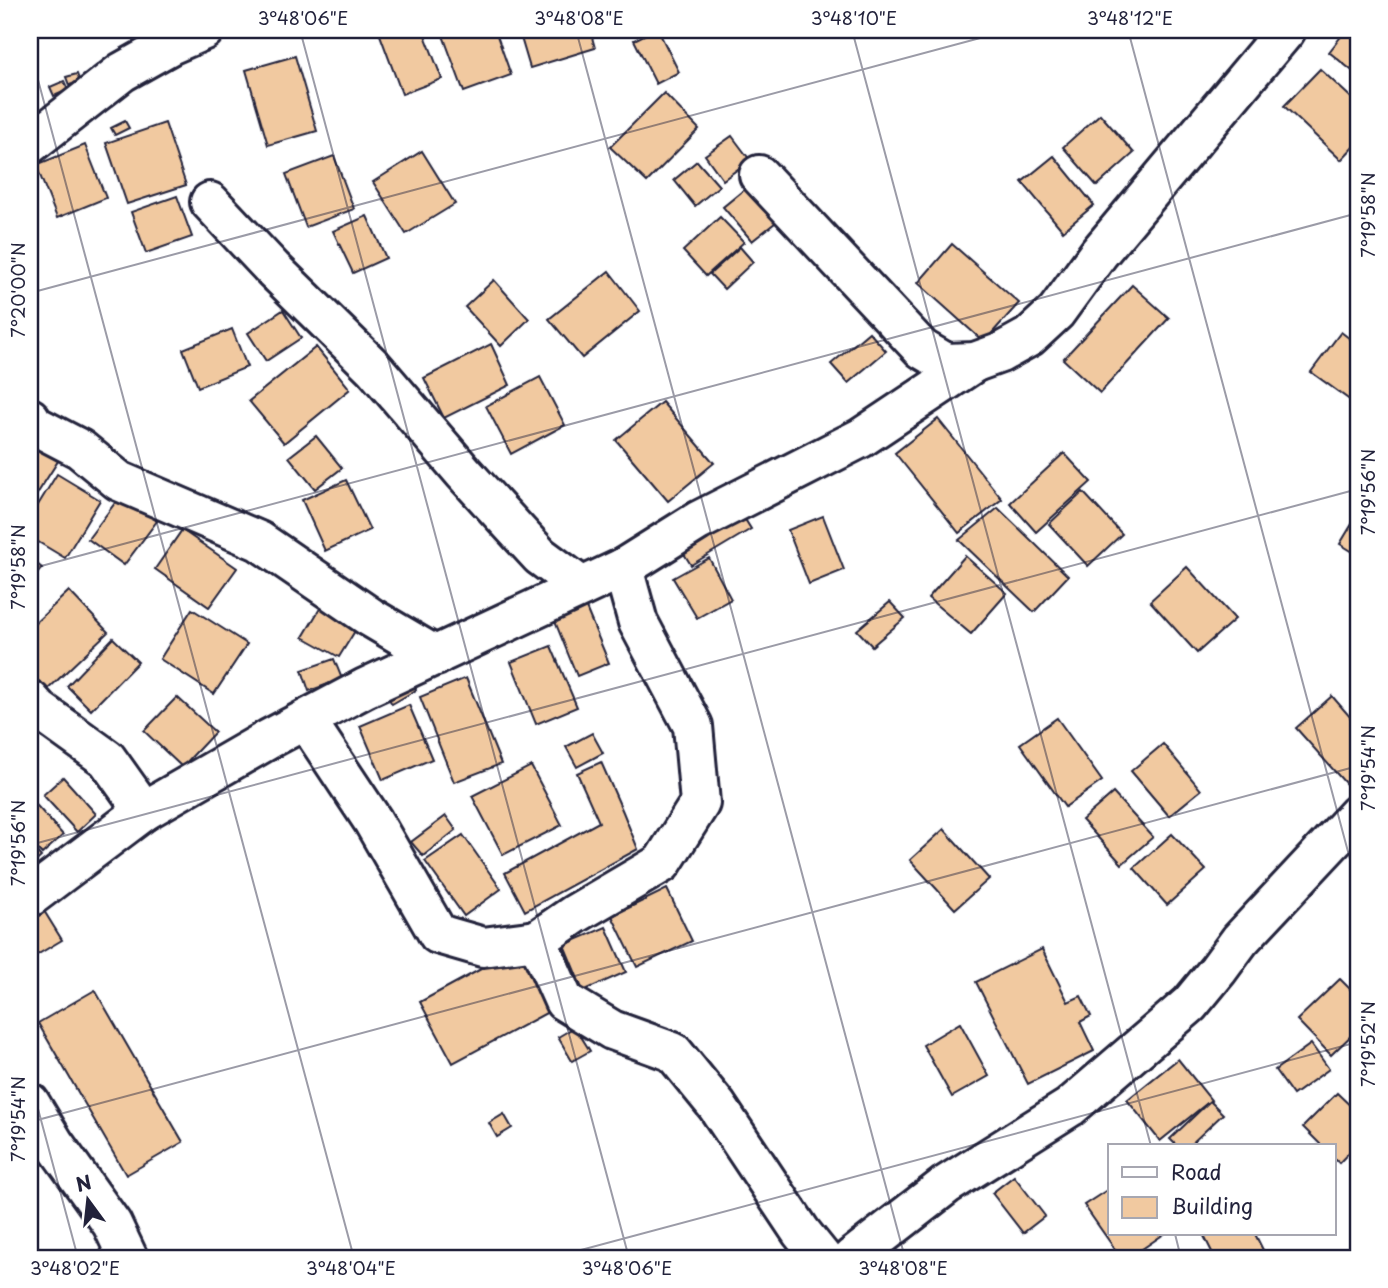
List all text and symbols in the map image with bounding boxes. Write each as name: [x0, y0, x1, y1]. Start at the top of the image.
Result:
text: 3°48'06"E: [258, 4, 348, 31]
text: 3°48'08"E: [534, 4, 624, 31]
text: 3°48'10"E: [811, 4, 897, 31]
text: 3°48'12"E: [1087, 4, 1173, 31]
text: 7°19'58"N: [1354, 172, 1381, 258]
text: 7°20'00"N: [4, 242, 31, 338]
text: 7°19'56"N: [1354, 449, 1381, 535]
text: 7°19'58"N: [4, 524, 31, 610]
text: 7°19'54"N: [1354, 725, 1381, 811]
text: 7°19'56"N: [4, 800, 31, 886]
text: 7°19'52"N: [1354, 1001, 1381, 1087]
text: 7°19'54"N: [4, 1076, 31, 1162]
legend: [1108, 1144, 1336, 1236]
text: Road: [1171, 1155, 1222, 1187]
north arrow: [52, 1166, 122, 1236]
text: N: [72, 1167, 94, 1198]
text: Building: [1171, 1189, 1253, 1221]
text: 3°48'02"E: [30, 1254, 120, 1281]
text: 3°48'04"E: [306, 1254, 396, 1281]
text: 3°48'06"E: [582, 1254, 672, 1281]
text: 3°48'08"E: [858, 1254, 948, 1281]

